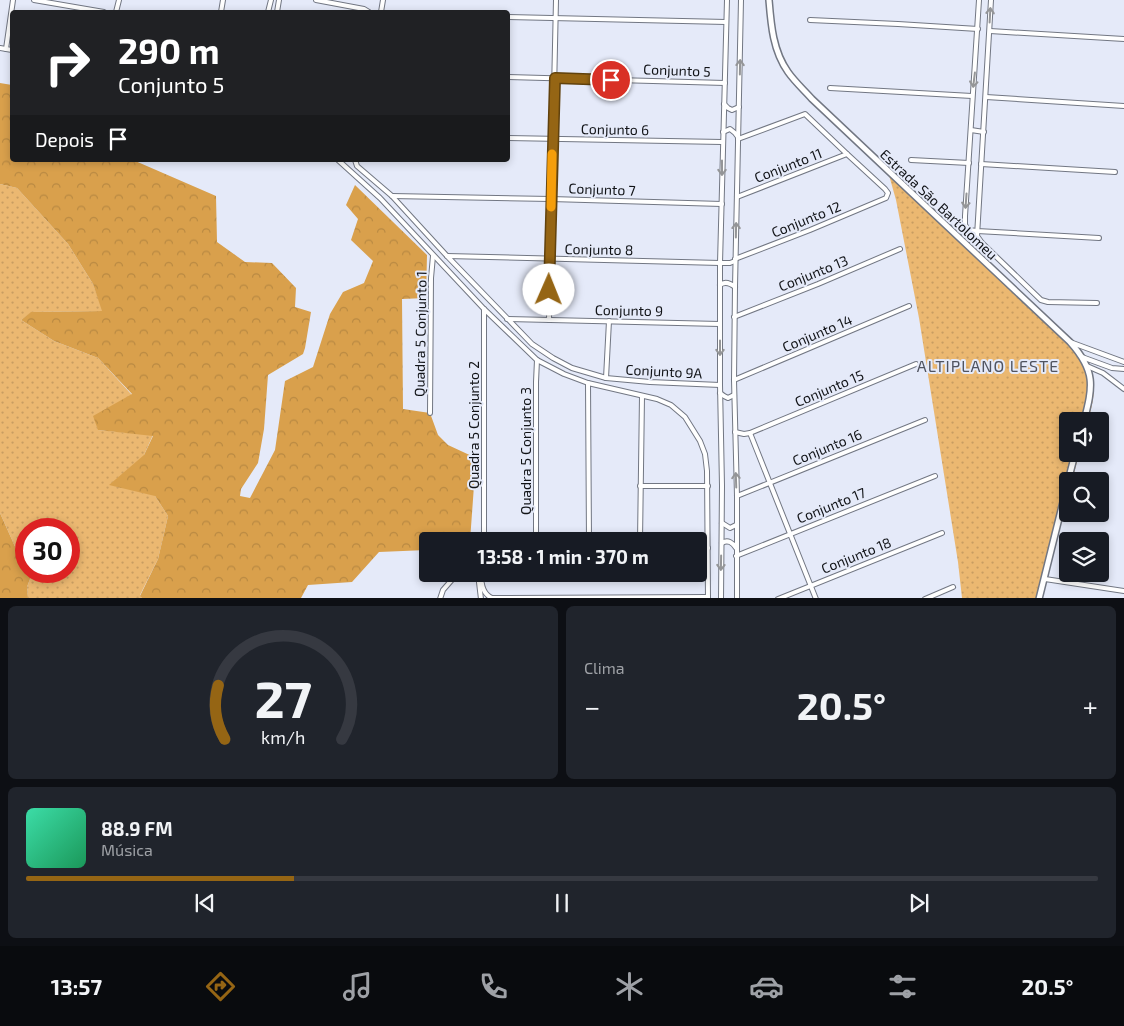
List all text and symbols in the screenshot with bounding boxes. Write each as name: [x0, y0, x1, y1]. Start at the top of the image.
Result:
one-way arrow: [986, 8, 995, 24]
text: 290 m: [118, 29, 219, 71]
icon: right: [35, 30, 100, 95]
pin: [590, 59, 632, 101]
street label: Conjunto 5: [643, 60, 711, 80]
one-way arrow: [735, 60, 745, 76]
icon: arrive: [597, 66, 625, 94]
text: Conjunto 5: [118, 71, 224, 97]
one-way arrow: [969, 72, 979, 88]
street label: Conjunto 6: [581, 120, 649, 138]
icon: arrive: [104, 125, 132, 153]
text: Depois: [35, 128, 94, 151]
street label: Conjunto 11: [752, 144, 824, 186]
street label: Estrada São Bartolomeu: [877, 145, 1001, 263]
one-way arrow: [717, 160, 727, 176]
street label: Conjunto 7: [568, 179, 636, 199]
one-way arrow: [962, 193, 971, 209]
street label: Conjunto 12: [769, 197, 843, 241]
one-way arrow: [731, 222, 741, 238]
street label: Conjunto 8: [565, 240, 633, 258]
street label: Conjunto 13: [776, 251, 850, 295]
position arrow: [522, 263, 574, 315]
street label: Quadra 5 Conjunto 1: [410, 271, 430, 397]
street label: Conjunto 9: [595, 301, 663, 319]
street label: Conjunto 14: [779, 311, 855, 355]
one-way arrow: [715, 339, 725, 355]
district label: ALTIPLANO LESTE: [917, 356, 1059, 375]
street label: Quadra 5 Conjunto 2: [465, 361, 482, 489]
street label: Conjunto 9A: [625, 361, 703, 382]
street label: Conjunto 15: [792, 366, 866, 410]
street label: Quadra 5 Conjunto 3: [517, 387, 534, 515]
map controls: [1059, 412, 1109, 582]
button: sound: [1059, 412, 1109, 462]
street label: Conjunto 16: [790, 425, 864, 469]
one-way arrow: [732, 472, 741, 488]
button: search: [1059, 472, 1109, 522]
street label: Conjunto 17: [794, 483, 868, 527]
speed limit sign: 30: [15, 518, 80, 583]
button: layers: [1059, 532, 1109, 582]
street label: Conjunto 18: [818, 533, 894, 577]
text: 13:58 · 1 min · 370 m: [477, 545, 649, 568]
one-way arrow: [716, 554, 726, 570]
text: Clima: [584, 658, 625, 677]
text: 27: [254, 666, 312, 728]
text: 20.5°: [797, 682, 886, 728]
text: −: [584, 689, 600, 723]
text: +: [1083, 689, 1098, 723]
text: km/h: [261, 726, 305, 748]
text: 88.9 FM: [101, 817, 173, 840]
text: Música: [101, 840, 153, 859]
icon: previous: [191, 889, 219, 917]
icon: pause: [548, 889, 576, 917]
icon: next: [905, 889, 933, 917]
icon: directions: [203, 969, 238, 1004]
icon: music: [340, 969, 375, 1004]
icon: phone: [476, 969, 511, 1004]
icon: climate: [612, 969, 647, 1004]
icon: car: [749, 969, 784, 1004]
icon: filters: [885, 969, 920, 1004]
text: 13:57: [51, 973, 102, 999]
text: 20.5°: [1021, 973, 1073, 999]

